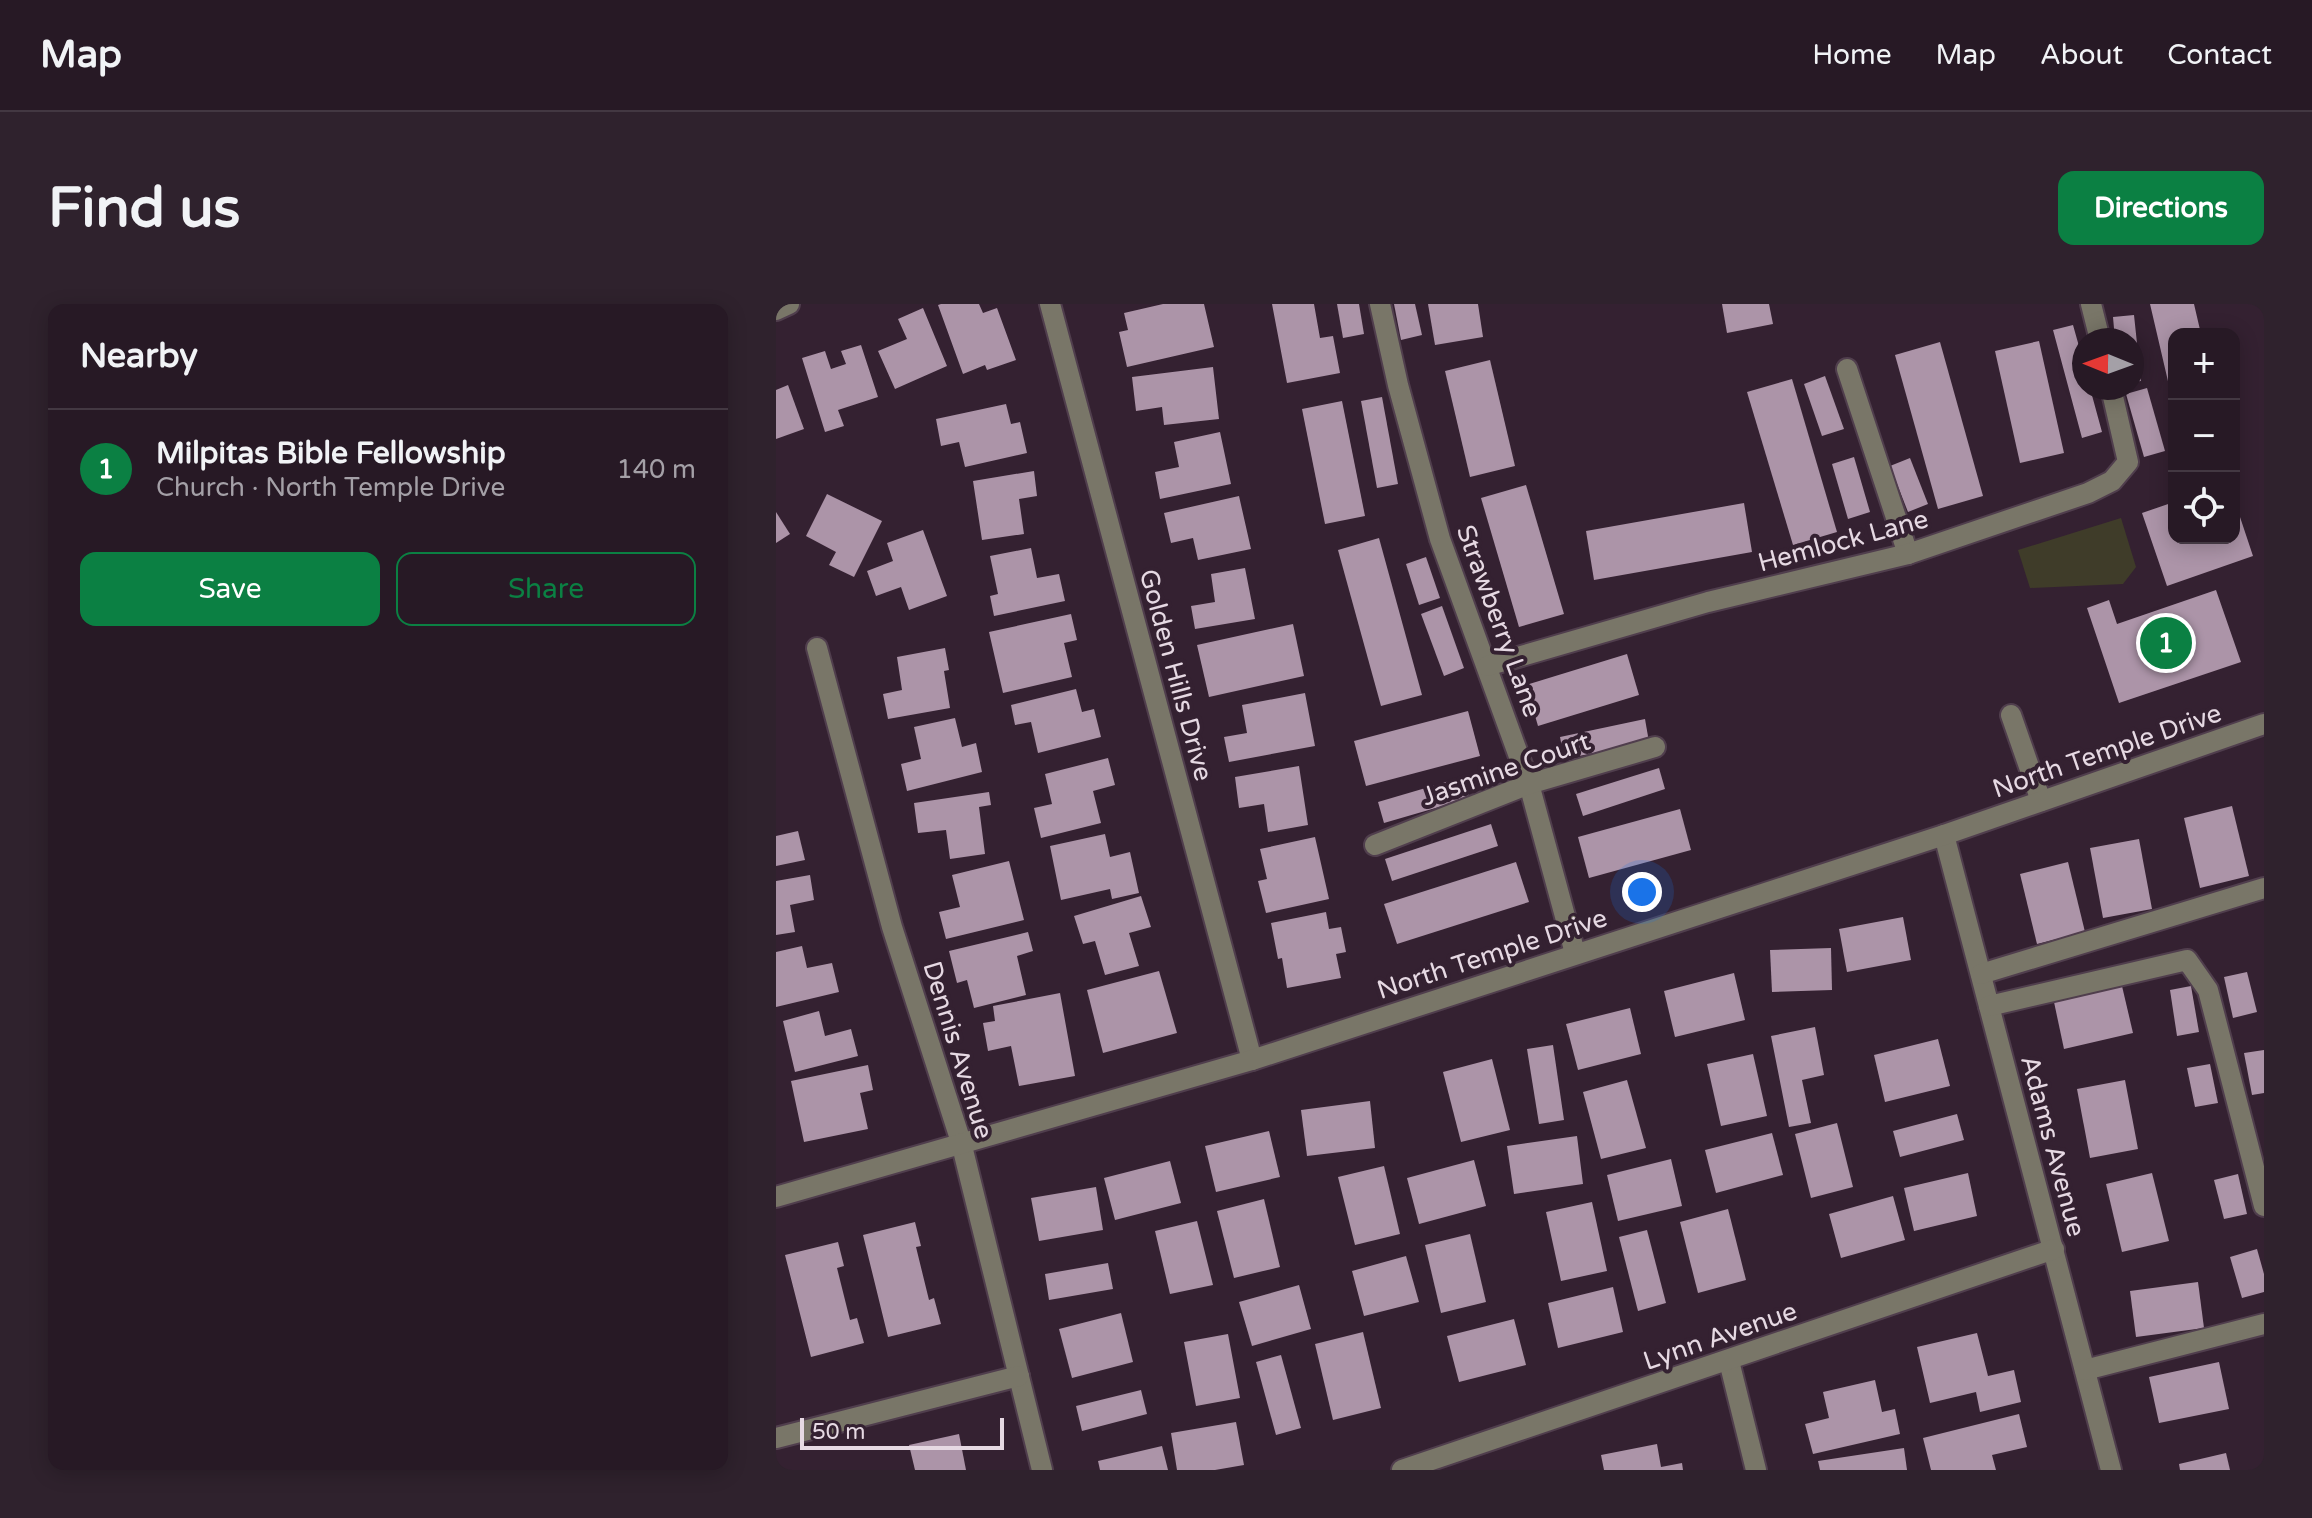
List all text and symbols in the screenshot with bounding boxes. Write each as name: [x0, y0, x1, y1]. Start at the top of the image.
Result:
text: Map: [40, 32, 122, 78]
text: Home: [1812, 38, 1892, 72]
text: Map: [1936, 38, 1996, 72]
text: About: [2040, 38, 2123, 72]
text: Contact: [2167, 38, 2272, 72]
button: Directions: [2058, 171, 2264, 245]
text: Find us: [48, 175, 240, 242]
north arrow: [2072, 328, 2144, 400]
map controls: [2168, 328, 2240, 544]
button: +: [2168, 328, 2240, 400]
text: Nearby: [80, 336, 198, 377]
button: −: [2168, 400, 2240, 472]
text: Milpitas Bible Fellowship: [156, 435, 506, 472]
text: 1: [98, 454, 114, 485]
text: 140 m: [616, 454, 696, 485]
text: Church · North Temple Drive: [156, 472, 505, 503]
button: locate: [2168, 472, 2240, 544]
street label: Hemlock Lane: [1754, 503, 1932, 579]
street label: Strawberry Lane: [1450, 521, 1548, 721]
button: Save: [80, 552, 380, 626]
button: Share: [396, 552, 696, 626]
street label: Golden Hills Drive: [1133, 566, 1219, 784]
pin: 1: [2140, 613, 2192, 673]
street label: North Temple Drive: [1989, 697, 2225, 805]
street label: Jasmine Court: [1418, 726, 1594, 812]
your location: [1622, 872, 1662, 912]
street label: North Temple Drive: [1373, 902, 1611, 1006]
street label: Dennis Avenue: [916, 957, 1000, 1143]
street label: Adams Avenue: [2014, 1052, 2092, 1240]
street label: Lynn Avenue: [1639, 1295, 1801, 1377]
scale bar: [800, 1414, 1004, 1450]
text: 50 m: [812, 1419, 866, 1445]

